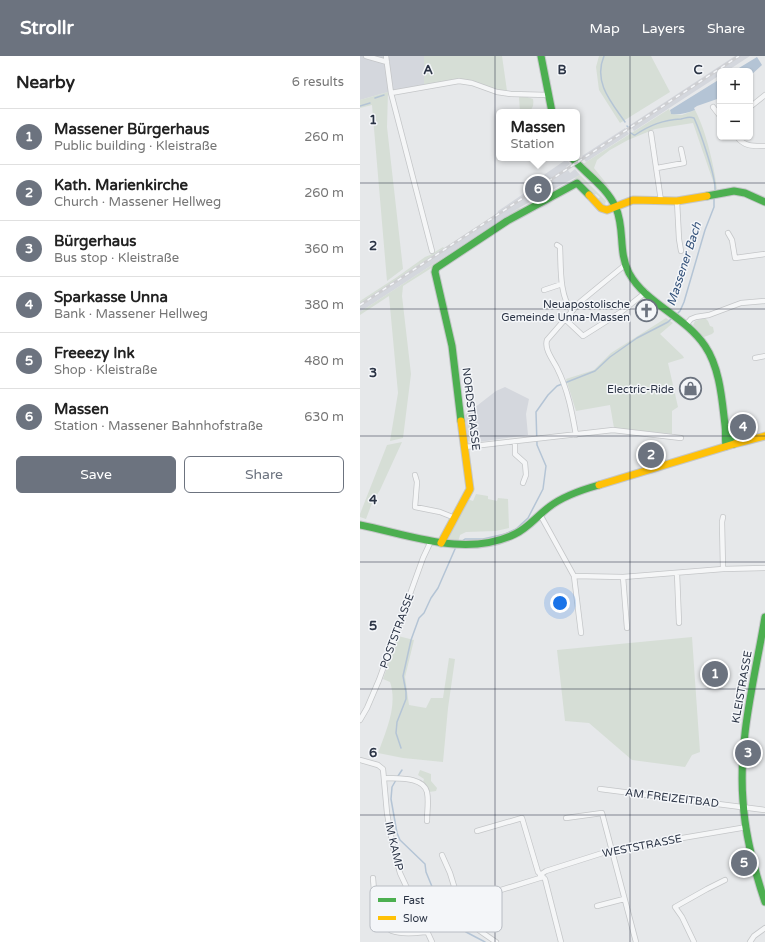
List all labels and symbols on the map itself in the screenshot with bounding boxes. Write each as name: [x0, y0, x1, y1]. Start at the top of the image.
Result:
text: A: [423, 62, 433, 78]
text: B: [557, 62, 567, 78]
text: C: [693, 62, 703, 78]
text: 1: [369, 112, 377, 128]
pin: 6: [525, 174, 551, 204]
water label: Massener Bach: [664, 220, 704, 308]
text: 2: [369, 238, 377, 254]
church icon: Neuapostolische Gemeinde Unna-Massen: [633, 297, 659, 323]
place label: Neuapostolische Gemeinde Unna-Massen: [501, 298, 630, 324]
text: 3: [369, 365, 377, 381]
street label: NORDSTRASSE: [459, 367, 483, 451]
shop icon: Electric-Ride: [677, 376, 703, 402]
place label: Electric-Ride: [607, 383, 674, 396]
pin: 4: [730, 412, 756, 442]
pin: 2: [638, 440, 664, 470]
text: 4: [369, 492, 378, 508]
street label: POSTSTRASSE: [377, 592, 417, 670]
your location: [550, 593, 570, 613]
text: 5: [369, 618, 377, 634]
street label: KLEISTRASSE: [729, 650, 755, 724]
pin: 1: [702, 659, 728, 689]
pin: 3: [735, 738, 761, 768]
text: 6: [369, 745, 377, 761]
street label: AM FREIZEITBAD: [624, 786, 720, 810]
street label: IM KAMP: [382, 820, 406, 872]
street label: WESTSTRASSE: [601, 832, 683, 860]
pin: 5: [731, 848, 757, 878]
legend: [370, 886, 502, 932]
text: Fast: [403, 894, 424, 907]
text: Slow: [403, 912, 428, 925]

